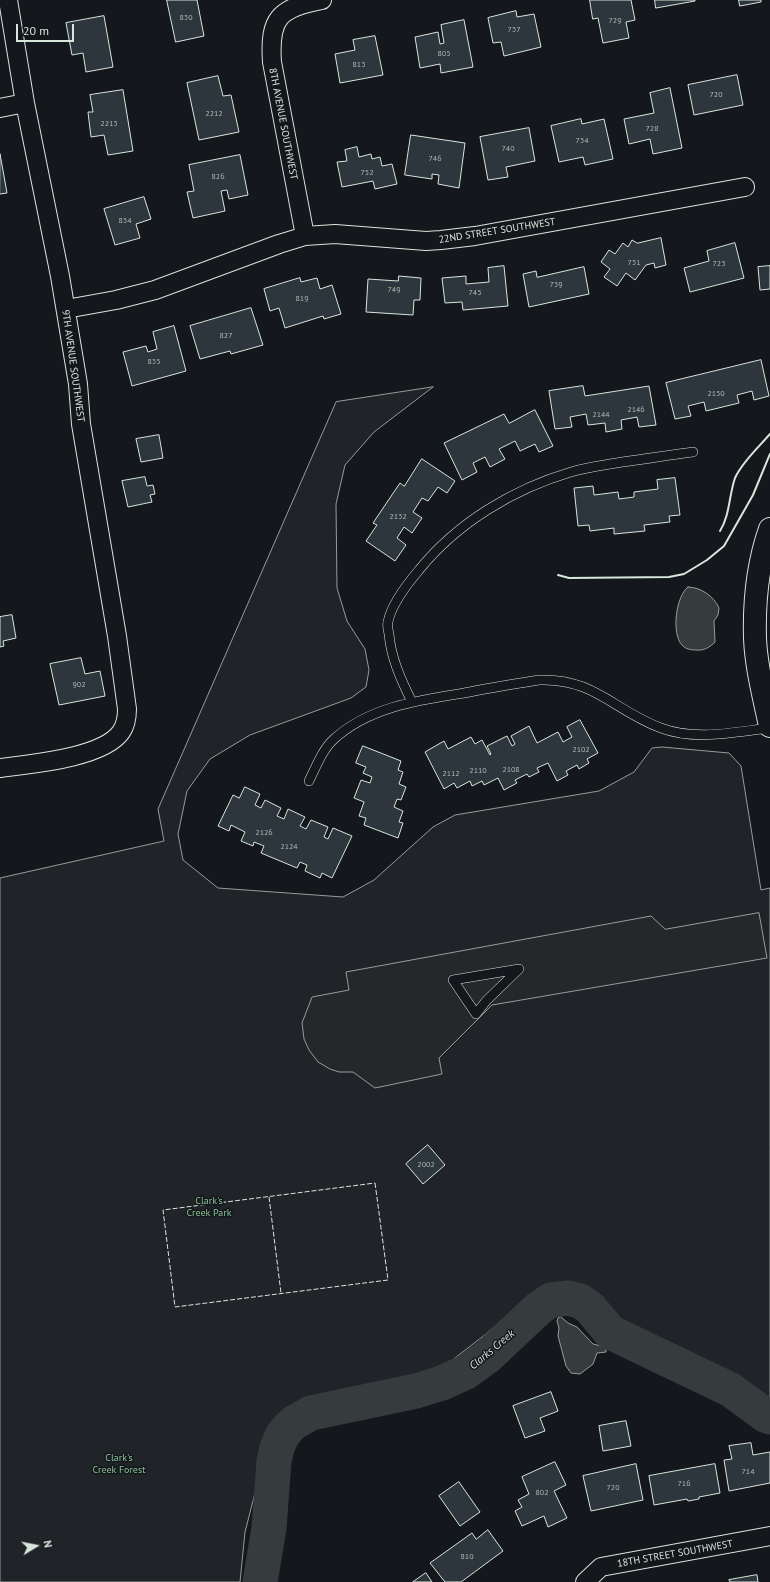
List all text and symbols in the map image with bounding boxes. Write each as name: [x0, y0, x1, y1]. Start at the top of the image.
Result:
house number: 830: [179, 13, 193, 23]
scale bar: [18, 16, 76, 42]
house number: 729: [608, 16, 622, 26]
text: 20 m: [23, 23, 49, 38]
house number: 737: [507, 25, 521, 35]
house number: 805: [437, 49, 451, 59]
house number: 813: [352, 60, 366, 70]
street label: 8TH AVENUE SOUTHWEST: [266, 67, 300, 181]
house number: 720: [709, 90, 723, 100]
house number: 2212: [205, 109, 223, 119]
house number: 2213: [100, 119, 118, 129]
house number: 728: [645, 124, 659, 134]
house number: 734: [575, 136, 589, 146]
house number: 740: [501, 144, 515, 154]
house number: 746: [428, 154, 442, 164]
house number: 752: [360, 168, 374, 178]
house number: 826: [211, 172, 225, 182]
house number: 834: [118, 216, 132, 226]
street label: 22ND STREET SOUTHWEST: [438, 216, 556, 246]
house number: 731: [627, 258, 641, 268]
house number: 723: [712, 259, 726, 269]
house number: 739: [549, 280, 563, 290]
house number: 749: [387, 285, 401, 295]
house number: 745: [468, 288, 482, 298]
house number: 819: [295, 294, 309, 304]
street label: 9TH AVENUE SOUTHWEST: [59, 309, 87, 423]
house number: 827: [219, 331, 233, 341]
house number: 835: [147, 357, 161, 367]
house number: 2150: [707, 389, 725, 399]
house number: 2146: [627, 405, 645, 415]
house number: 2144: [592, 410, 610, 420]
house number: 2132: [389, 512, 407, 522]
house number: 902: [72, 680, 86, 690]
house number: 2102: [572, 745, 590, 755]
house number: 2108: [502, 765, 520, 775]
house number: 2110: [469, 766, 487, 776]
house number: 2112: [442, 769, 460, 779]
house number: 2126: [255, 828, 273, 838]
house number: 2124: [280, 842, 298, 852]
house number: 2002: [417, 1160, 435, 1170]
park label: Clark's Creek Park: [187, 1195, 231, 1218]
water label: Clarks Creek: [467, 1327, 517, 1373]
park label: Clark's Creek Forest: [92, 1452, 146, 1476]
house number: 714: [741, 1467, 755, 1477]
house number: 716: [677, 1479, 691, 1489]
house number: 720: [606, 1483, 620, 1493]
house number: 802: [535, 1488, 549, 1498]
north arrow: [16, 1526, 56, 1566]
street label: 18TH STREET SOUTHWEST: [616, 1538, 734, 1570]
text: N: [40, 1539, 55, 1549]
house number: 810: [460, 1552, 474, 1562]

